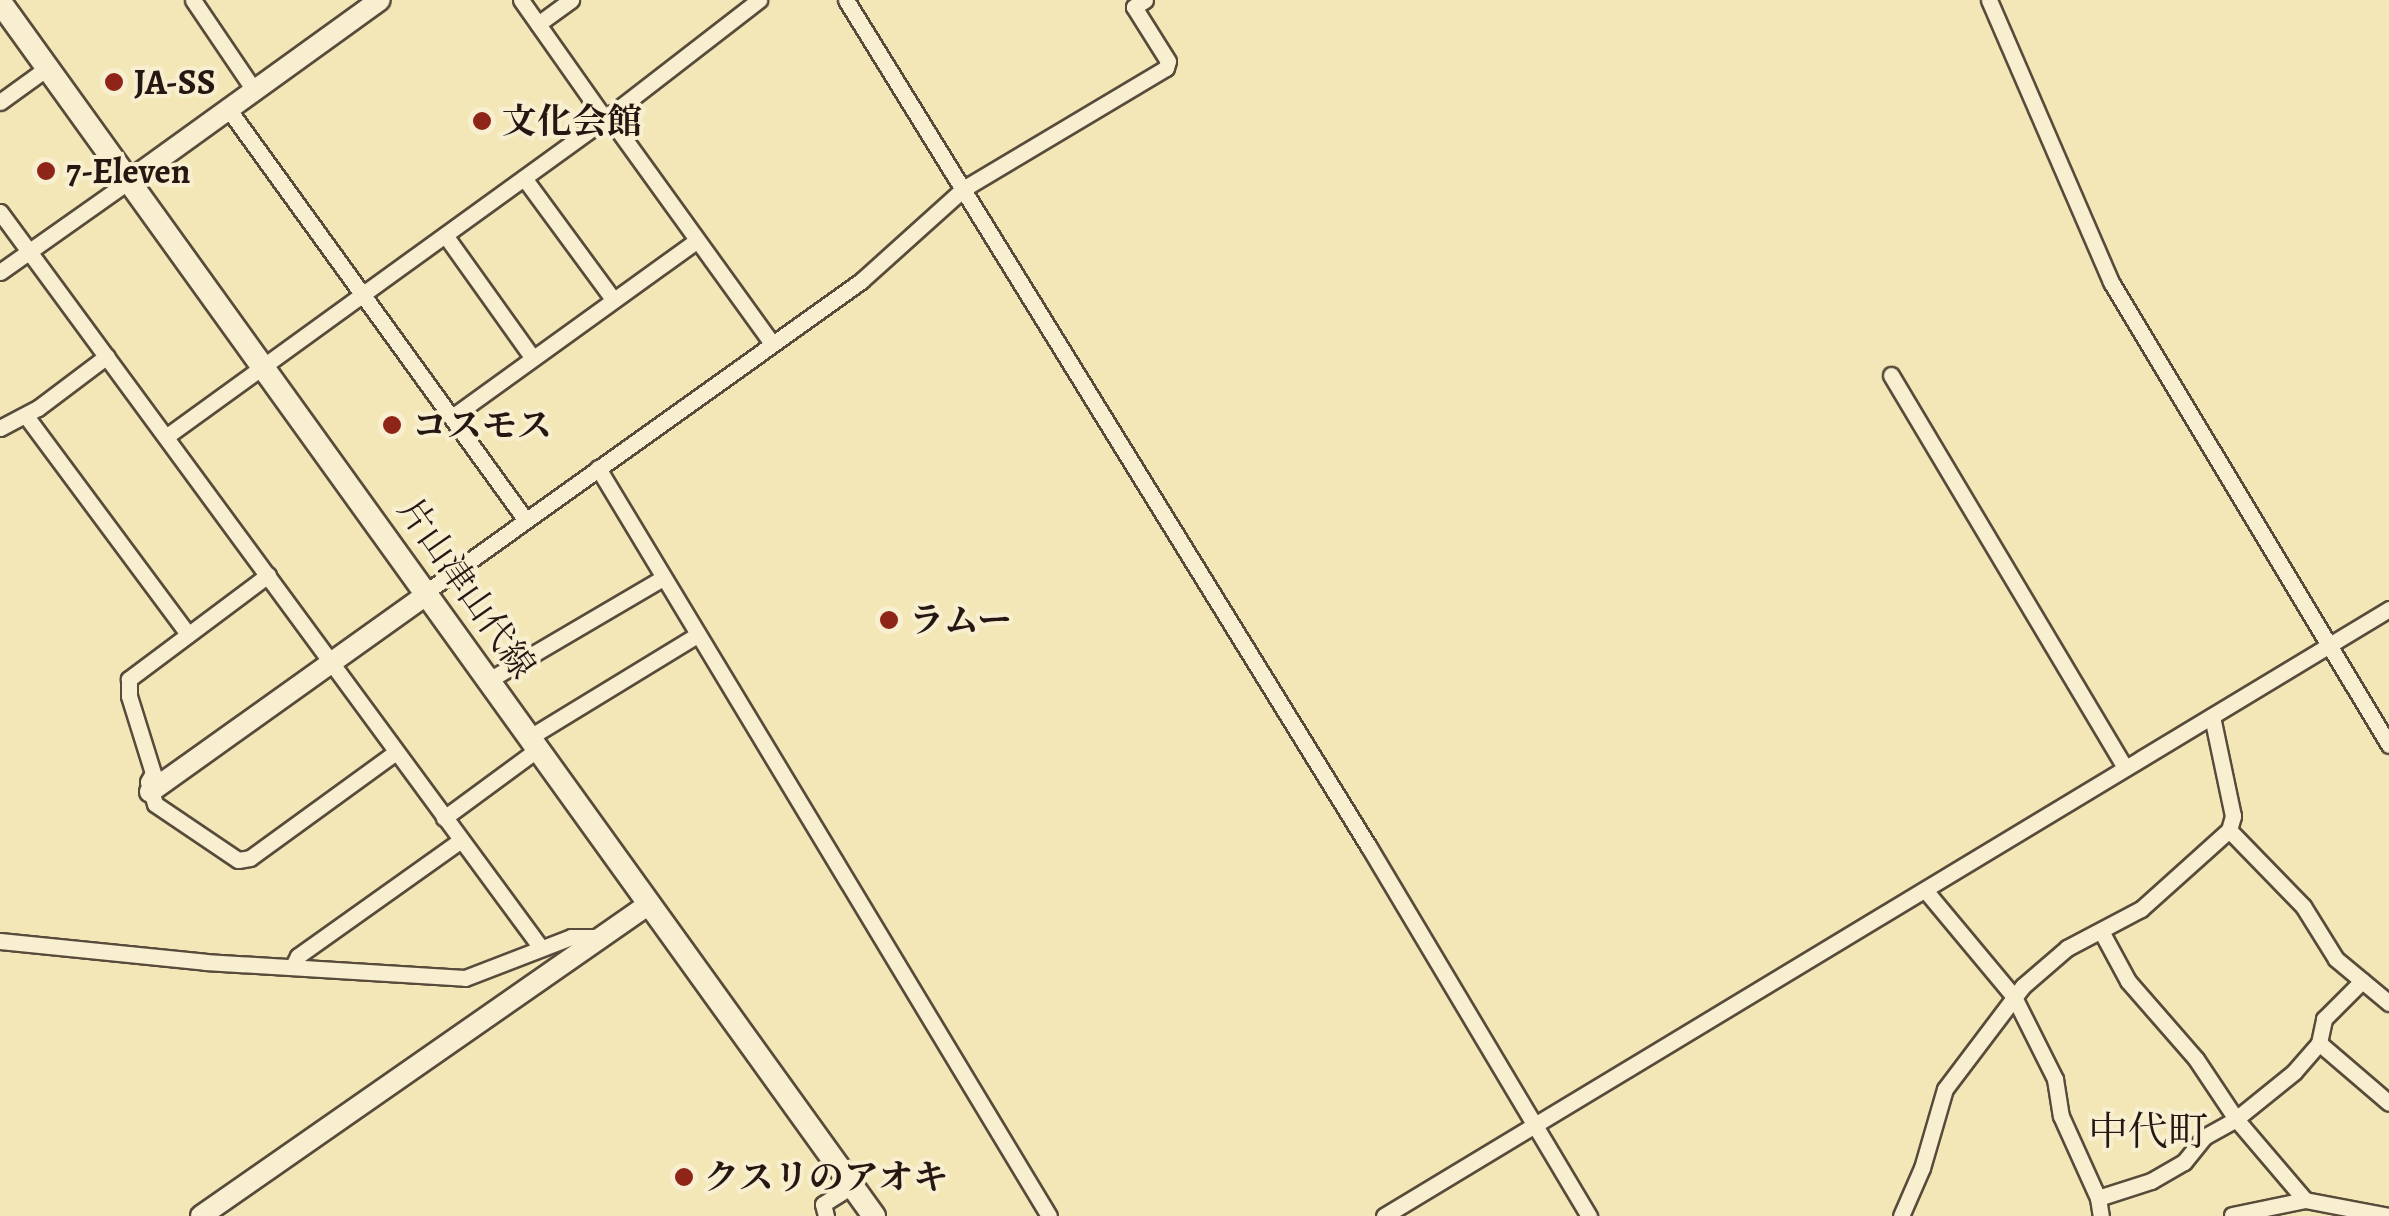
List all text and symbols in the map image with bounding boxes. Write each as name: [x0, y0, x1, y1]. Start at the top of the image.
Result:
place label: JA-SS: [134, 61, 216, 103]
marker: JA-SS: [103, 71, 125, 93]
place label: 文化会館: [502, 100, 642, 142]
marker: 文化会館: [471, 110, 493, 132]
place label: 7-Eleven: [66, 150, 190, 192]
marker: 7-Eleven: [35, 160, 57, 182]
place label: コスモス: [412, 404, 552, 446]
marker: コスモス: [381, 414, 403, 436]
street label: 片山津山代線: [390, 490, 544, 686]
place label: ラムー: [909, 599, 1012, 641]
marker: ラムー: [878, 609, 900, 631]
district label: 中代町: [2088, 1108, 2208, 1156]
place label: クスリのアオキ: [704, 1156, 949, 1198]
marker: クスリのアオキ: [673, 1166, 695, 1188]

